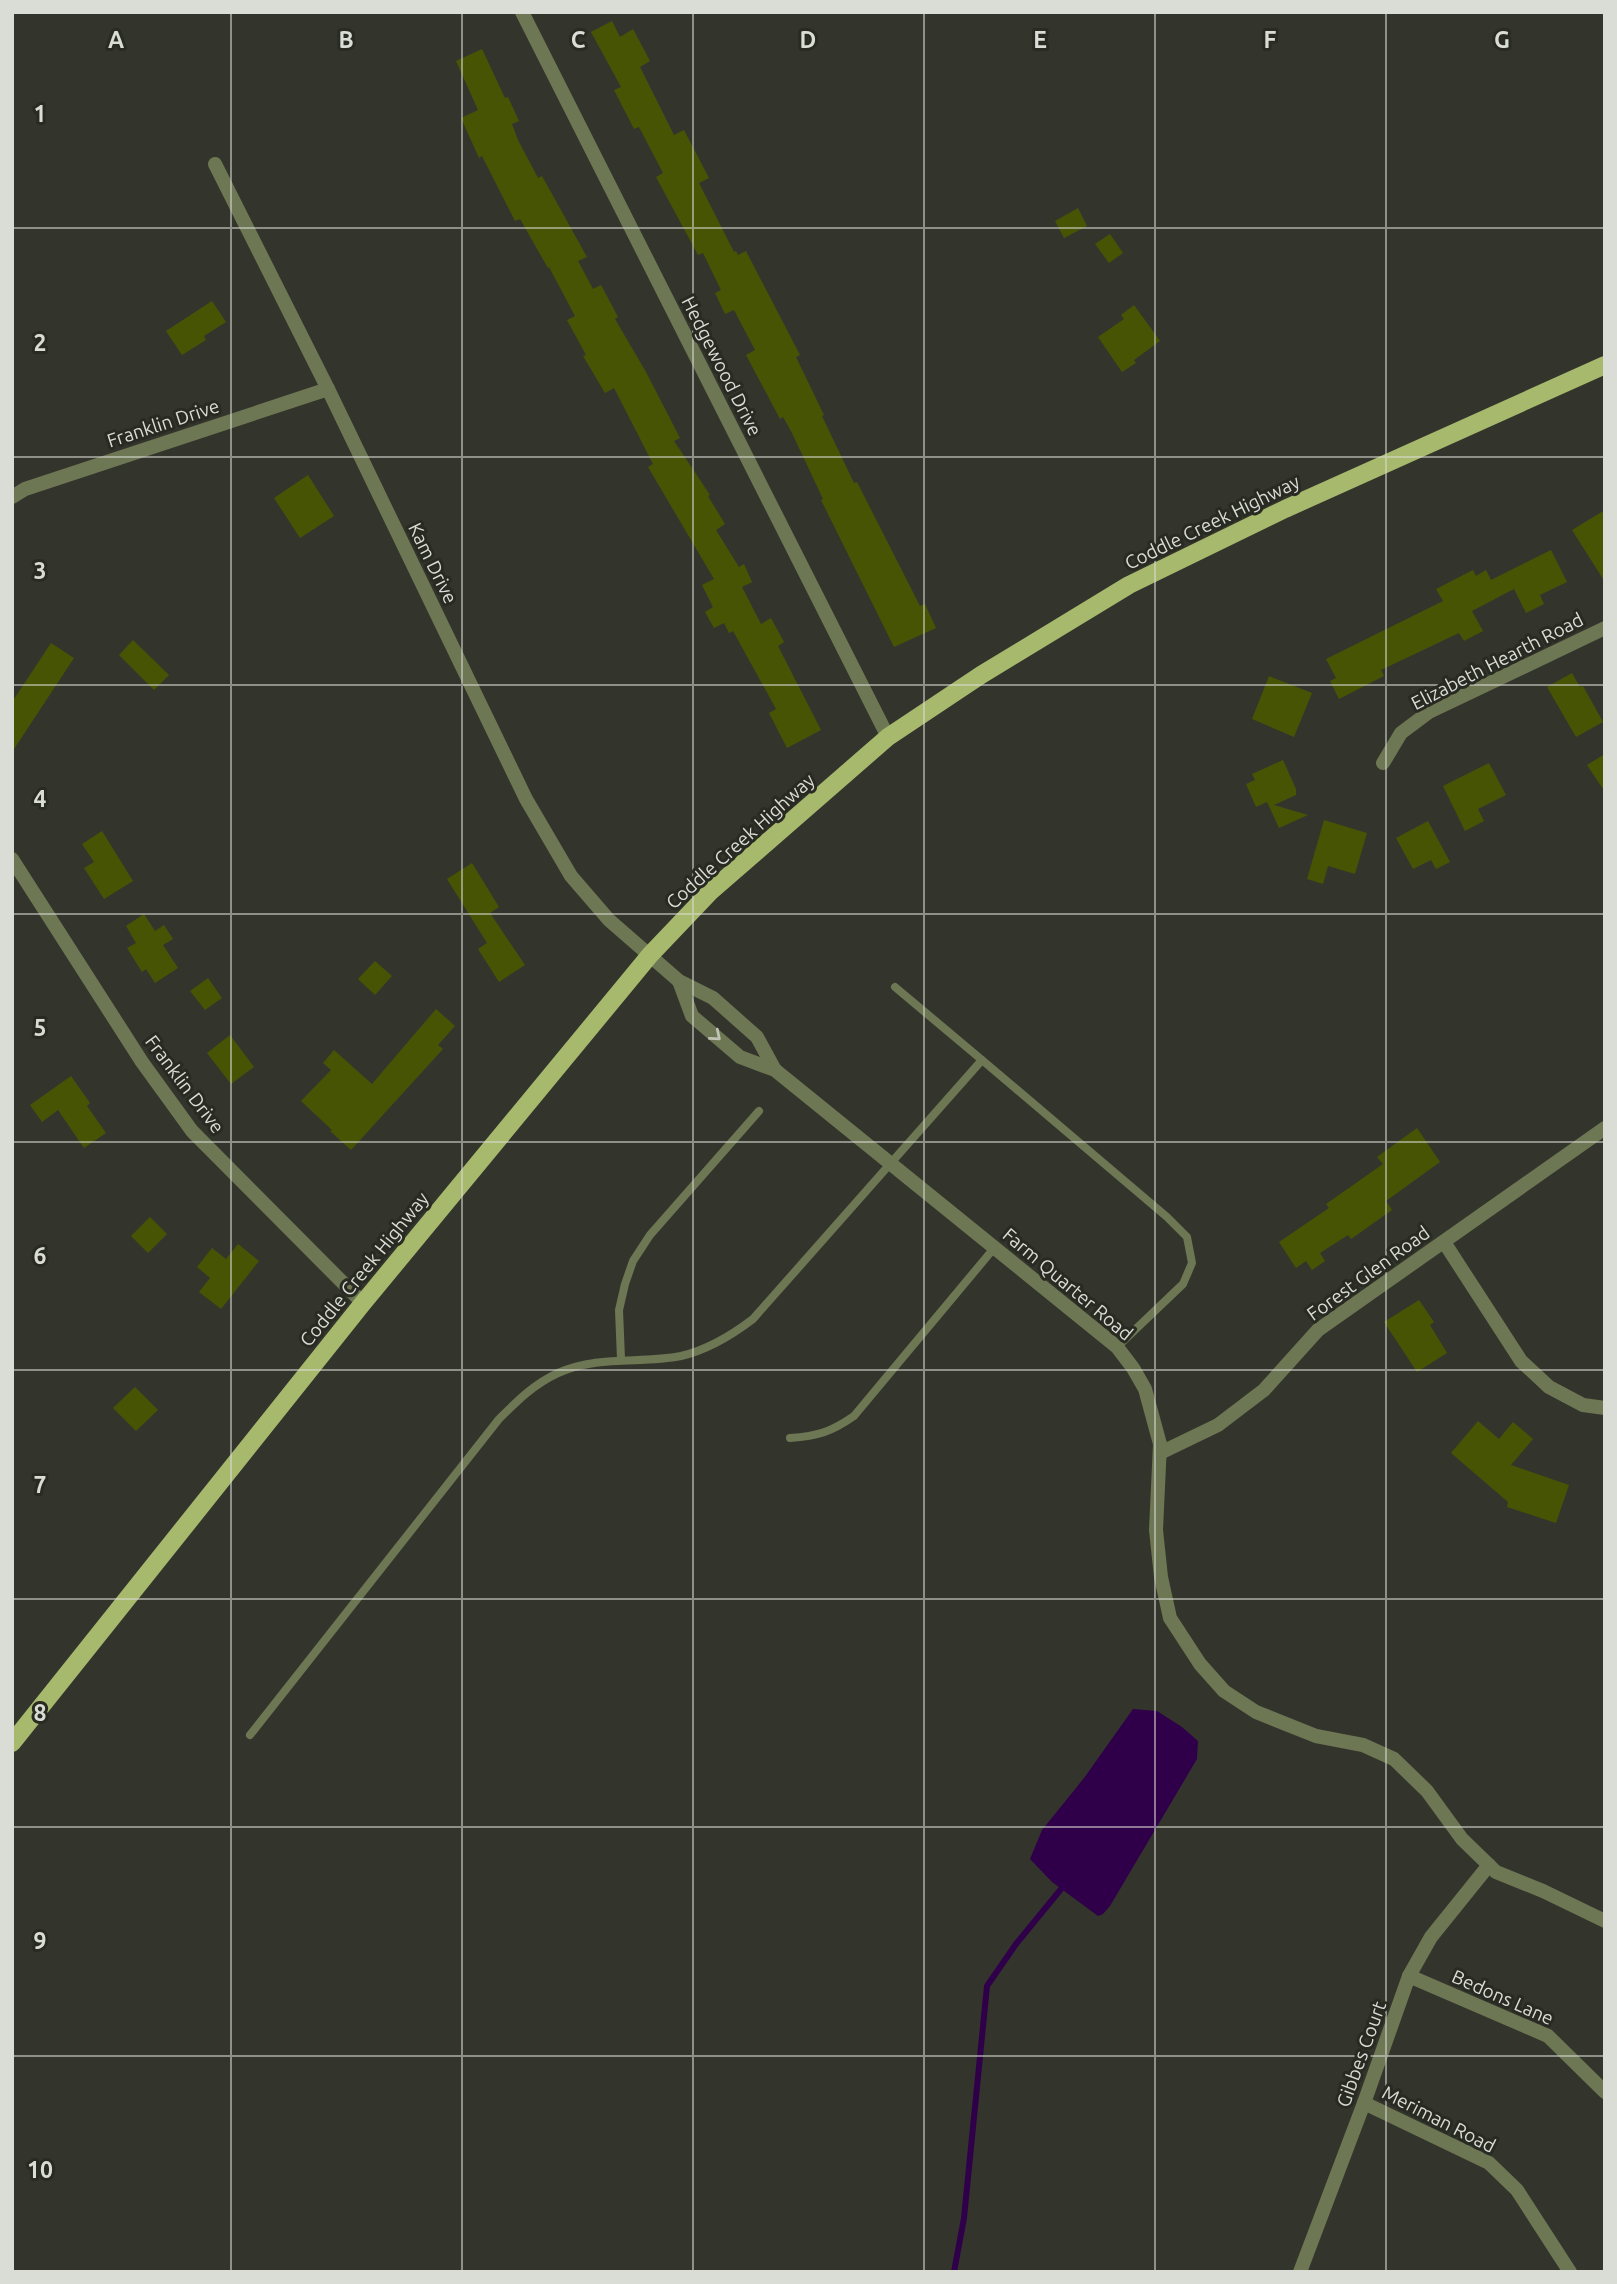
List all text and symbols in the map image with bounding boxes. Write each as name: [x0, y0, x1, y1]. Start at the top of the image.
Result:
text: A: [108, 27, 124, 52]
text: B: [338, 27, 354, 52]
text: C: [571, 27, 586, 52]
text: D: [800, 27, 816, 52]
text: E: [1033, 27, 1047, 52]
text: F: [1264, 27, 1277, 52]
text: G: [1494, 27, 1510, 52]
text: 1: [34, 101, 46, 126]
street label: Hedgewood Drive: [677, 293, 767, 439]
text: 2: [34, 330, 46, 355]
street label: Franklin Drive: [104, 394, 222, 452]
street label: Coddle Creek Highway: [1121, 470, 1303, 574]
street label: Kam Drive: [404, 519, 462, 607]
text: 3: [34, 558, 46, 583]
street label: Elizabeth Hearth Road: [1407, 608, 1587, 714]
street label: Coddle Creek Highway: [661, 769, 819, 913]
text: 4: [34, 786, 47, 811]
text: 5: [34, 1015, 46, 1040]
one-way arrow: [708, 1028, 721, 1040]
street label: Franklin Drive: [141, 1031, 229, 1137]
street label: Coddle Creek Highway: [295, 1188, 433, 1350]
street label: Forest Glen Road: [1303, 1221, 1433, 1325]
street label: Farm Quarter Road: [999, 1223, 1137, 1345]
text: 6: [34, 1243, 47, 1268]
text: 7: [34, 1472, 46, 1497]
text: 8: [34, 1700, 46, 1725]
text: 9: [34, 1928, 46, 1953]
street label: Bedons Lane: [1449, 1965, 1557, 2029]
street label: Gibbes Court: [1332, 1998, 1390, 2110]
street label: Meriman Road: [1379, 2081, 1499, 2157]
text: 10: [27, 2157, 53, 2182]

